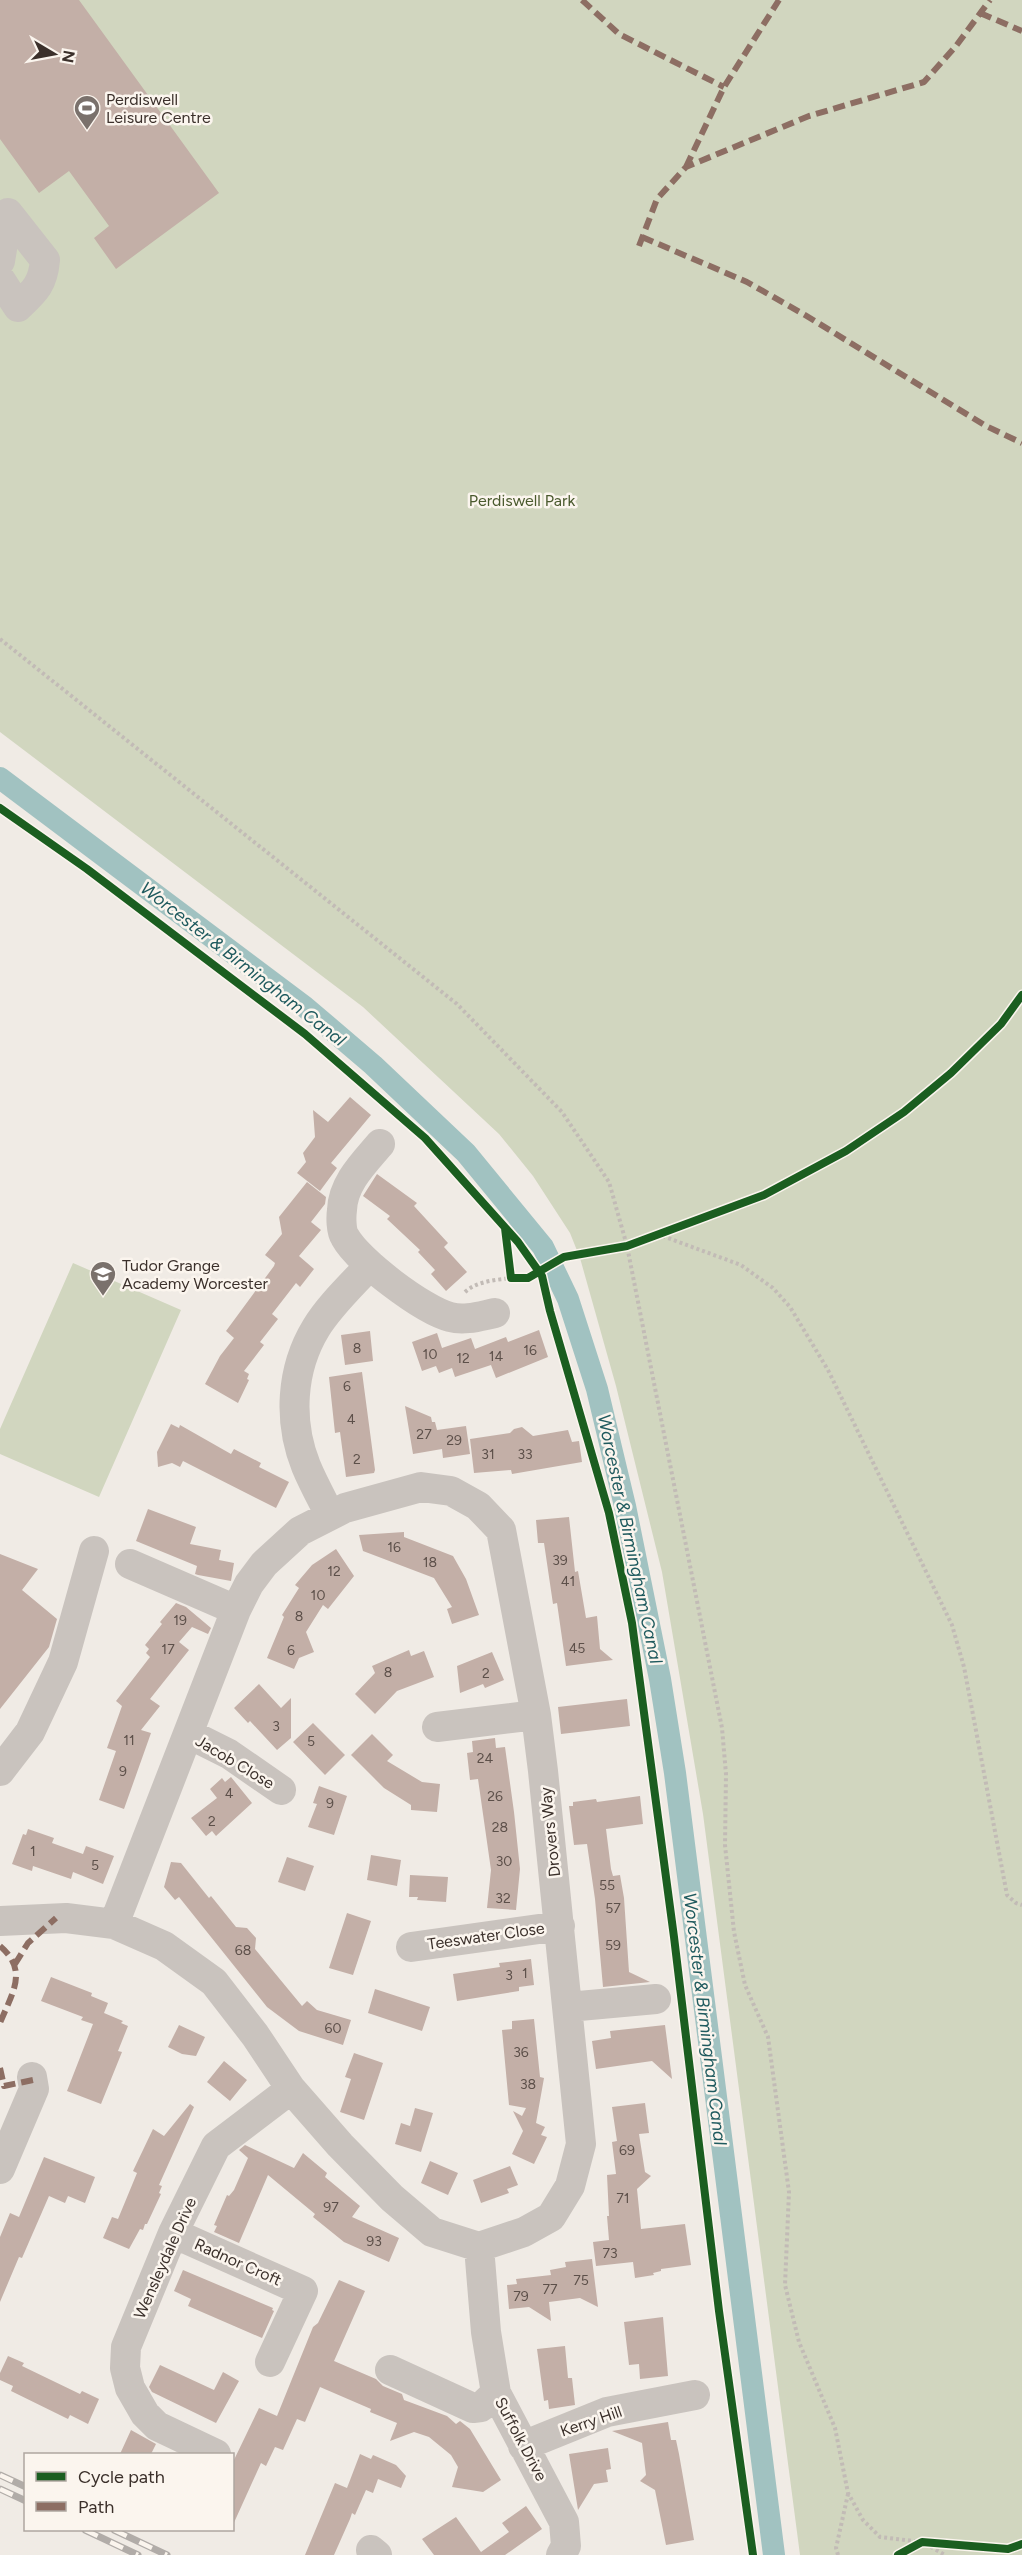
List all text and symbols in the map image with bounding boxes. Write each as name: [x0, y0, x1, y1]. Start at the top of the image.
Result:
north arrow: [24, 24, 84, 84]
text: N: [58, 49, 79, 64]
place label: Perdiswell Leisure Centre: [106, 90, 211, 127]
sports icon: Perdiswell Leisure Centre: [72, 93, 102, 131]
park label: Perdiswell Park: [469, 491, 575, 510]
water label: Worcester & Birmingham Canal: [136, 877, 351, 1052]
place label: Tudor Grange Academy Worcester: [122, 1256, 269, 1293]
school or university icon: Tudor Grange Academy Worcester: [88, 1259, 118, 1297]
house number: 8: [353, 1340, 361, 1357]
house number: 16: [523, 1342, 537, 1359]
house number: 10: [423, 1346, 437, 1363]
house number: 14: [489, 1348, 504, 1365]
house number: 12: [456, 1350, 470, 1367]
house number: 6: [343, 1378, 351, 1395]
house number: 4: [347, 1411, 356, 1428]
water label: Worcester & Birmingham Canal: [593, 1412, 667, 1667]
house number: 27: [416, 1426, 432, 1443]
house number: 29: [446, 1432, 462, 1449]
house number: 31: [481, 1446, 495, 1463]
house number: 33: [517, 1446, 533, 1463]
house number: 2: [353, 1451, 361, 1468]
house number: 16: [387, 1539, 401, 1556]
house number: 39: [552, 1552, 568, 1569]
house number: 18: [423, 1554, 437, 1571]
house number: 12: [327, 1563, 341, 1580]
house number: 41: [561, 1573, 575, 1590]
house number: 10: [311, 1587, 325, 1604]
house number: 8: [295, 1608, 303, 1625]
house number: 19: [173, 1612, 187, 1629]
house number: 45: [569, 1640, 585, 1657]
house number: 17: [161, 1641, 175, 1658]
house number: 6: [287, 1642, 295, 1659]
house number: 8: [384, 1664, 392, 1681]
house number: 2: [482, 1665, 490, 1682]
house number: 3: [272, 1718, 280, 1735]
street label: Jacob Close: [192, 1731, 278, 1793]
house number: 11: [123, 1732, 135, 1749]
house number: 5: [307, 1733, 315, 1750]
house number: 24: [477, 1750, 494, 1767]
house number: 9: [119, 1763, 127, 1780]
house number: 4: [225, 1785, 234, 1802]
street label: Drovers Way: [536, 1786, 564, 1878]
house number: 26: [487, 1788, 503, 1805]
house number: 9: [326, 1795, 334, 1812]
house number: 2: [208, 1813, 216, 1830]
house number: 28: [492, 1819, 508, 1836]
house number: 1: [30, 1843, 36, 1860]
house number: 30: [496, 1853, 512, 1870]
house number: 5: [91, 1857, 99, 1874]
house number: 55: [599, 1877, 615, 1894]
house number: 32: [495, 1890, 511, 1907]
water label: Worcester & Birmingham Canal: [679, 1891, 732, 2148]
house number: 57: [605, 1900, 621, 1917]
street label: Teeswater Close: [426, 1918, 546, 1954]
house number: 59: [605, 1937, 621, 1954]
house number: 68: [235, 1942, 251, 1959]
house number: 1: [522, 1965, 528, 1982]
house number: 3: [505, 1967, 513, 1984]
house number: 60: [325, 2020, 341, 2037]
house number: 36: [513, 2044, 529, 2061]
house number: 38: [520, 2076, 536, 2093]
house number: 69: [619, 2142, 635, 2159]
house number: 71: [616, 2190, 630, 2207]
street label: Wensleydale Drive: [130, 2194, 200, 2322]
house number: 97: [323, 2199, 339, 2216]
house number: 93: [366, 2233, 382, 2250]
street label: Radnor Croft: [192, 2234, 284, 2290]
house number: 73: [602, 2245, 618, 2262]
house number: 75: [573, 2272, 589, 2289]
house number: 77: [542, 2281, 558, 2298]
house number: 79: [513, 2288, 529, 2305]
street label: Suffolk Drive: [491, 2394, 551, 2484]
street label: Kerry Hill: [557, 2402, 625, 2440]
legend: [24, 2453, 234, 2531]
text: Cycle path: [78, 2466, 165, 2488]
text: Path: [78, 2496, 114, 2518]

